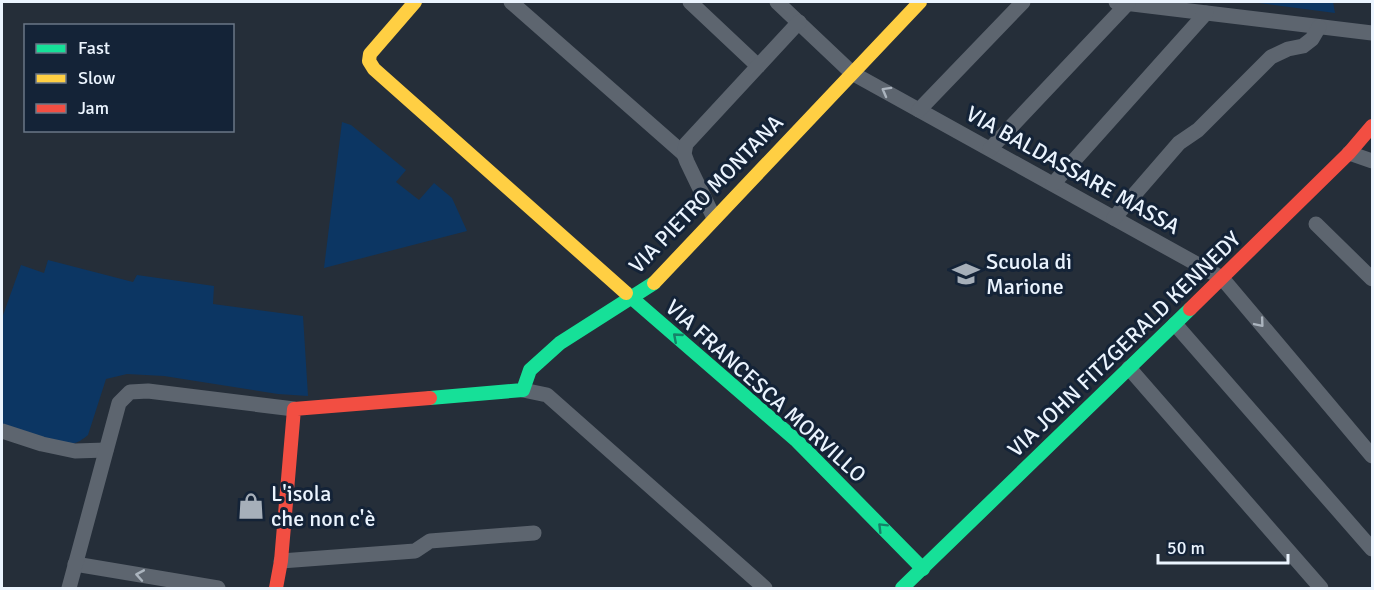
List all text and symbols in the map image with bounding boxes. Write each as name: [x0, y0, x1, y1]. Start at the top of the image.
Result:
legend: [24, 24, 234, 132]
text: Fast: [78, 37, 110, 59]
text: Slow: [78, 67, 115, 89]
one-way arrow: [881, 87, 892, 99]
text: Jam: [78, 97, 109, 119]
street label: VIA BALDASSARE MASSA: [961, 100, 1185, 240]
street label: VIA PIETRO MONTANA: [623, 109, 789, 279]
street label: VIA JOHN FITZGERALD KENNEDY: [1002, 225, 1246, 463]
place label: Scuola di Marione: [986, 248, 1072, 300]
school or university icon: Scuola di Marione: [951, 259, 981, 289]
street label: VIA FRANCESCA MORVILLO: [660, 294, 872, 488]
one-way arrow: [1253, 316, 1264, 327]
one-way arrow: [673, 334, 684, 345]
place label: L'isola che non c'è: [271, 480, 375, 532]
shop icon: L'isola che non c'è: [236, 491, 266, 521]
one-way arrow: [878, 523, 889, 534]
scale bar: [1158, 527, 1288, 565]
text: 50 m: [1167, 537, 1205, 559]
one-way arrow: [135, 569, 145, 582]

